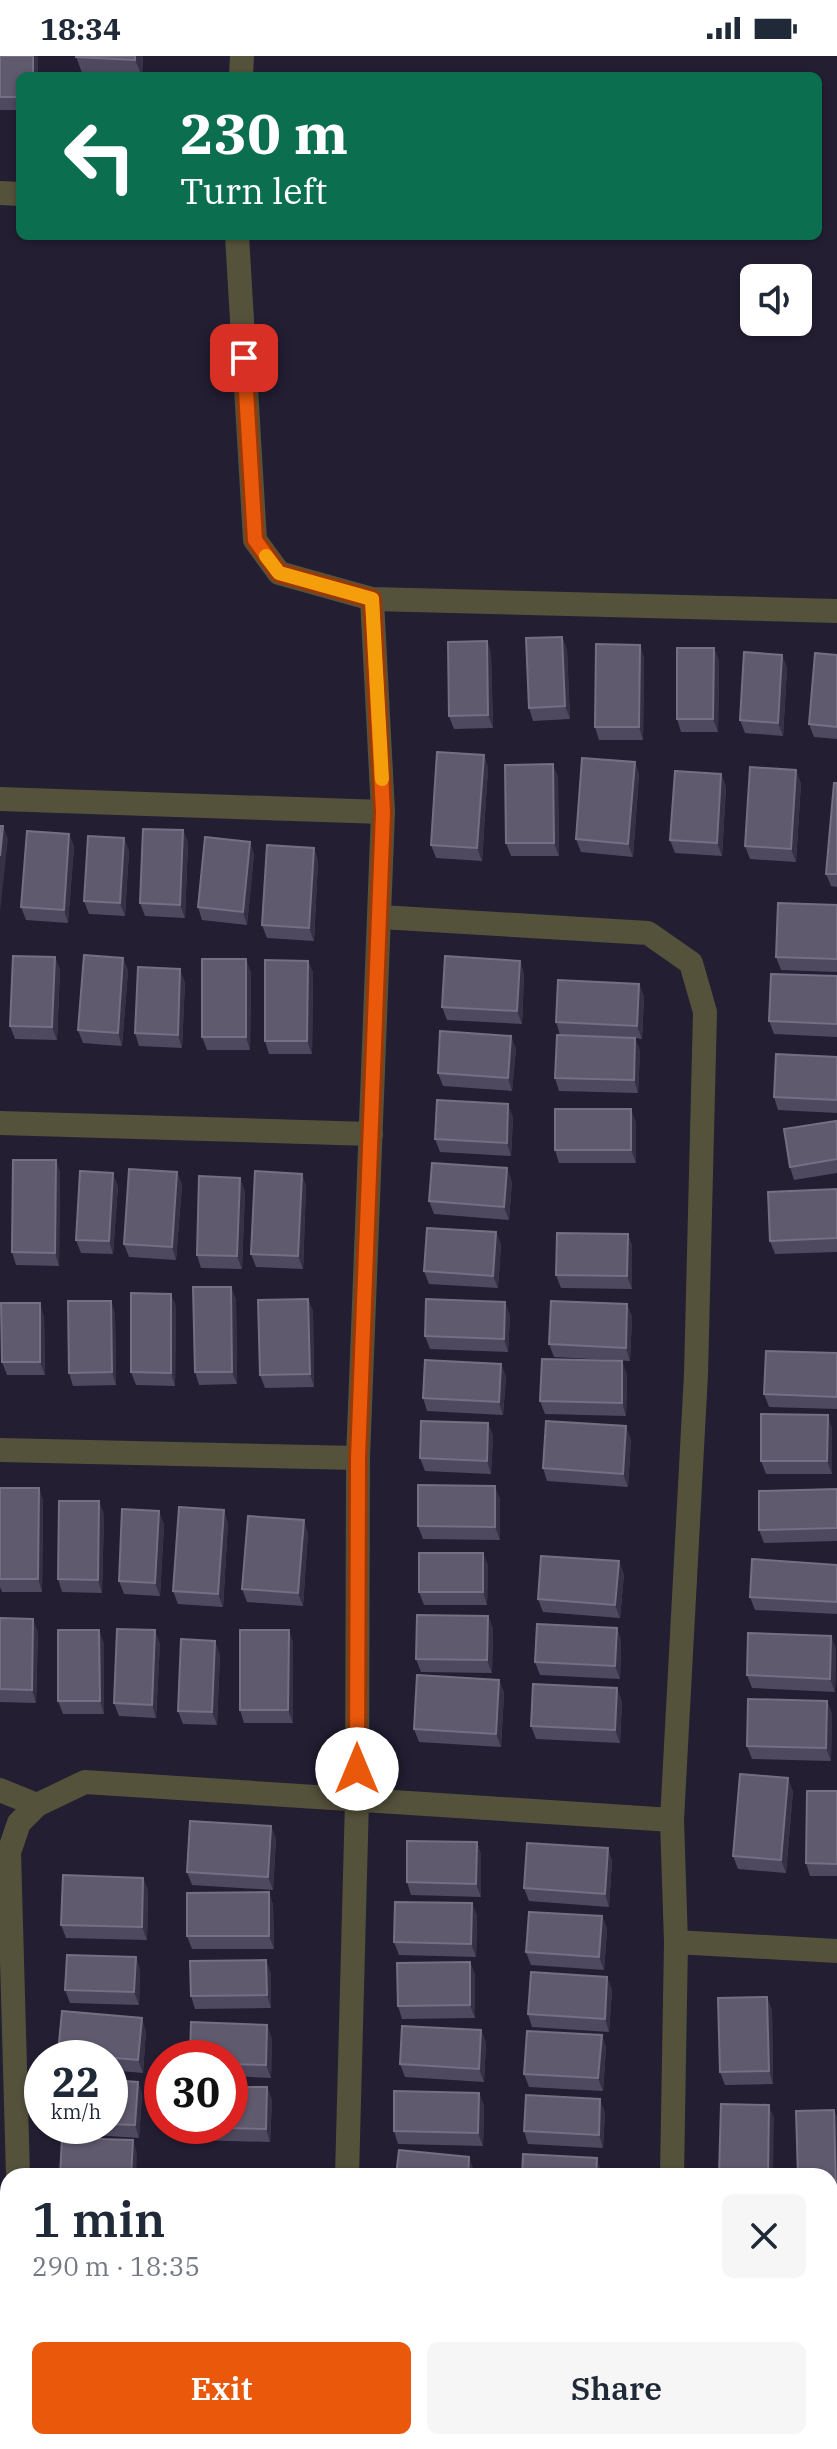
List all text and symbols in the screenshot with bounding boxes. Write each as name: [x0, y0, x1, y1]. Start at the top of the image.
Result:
text: 18:34: [40, 9, 121, 48]
text: 230 m: [180, 97, 348, 169]
icon: left: [48, 104, 152, 208]
text: Turn left: [180, 167, 327, 214]
map controls: [740, 264, 812, 336]
button: sound: [740, 264, 812, 336]
pin: [210, 324, 278, 392]
icon: arrive: [222, 336, 266, 380]
position arrow: [315, 1727, 399, 1811]
speed limit sign: 30: [144, 2040, 248, 2144]
text: 22: [52, 2056, 100, 2108]
text: km/h: [51, 2098, 101, 2125]
text: 1 min: [32, 2188, 165, 2250]
button: close: [722, 2194, 806, 2278]
text: 290 m · 18:35: [32, 2249, 200, 2283]
button: Exit: [32, 2342, 411, 2434]
button: Share: [427, 2342, 806, 2434]

